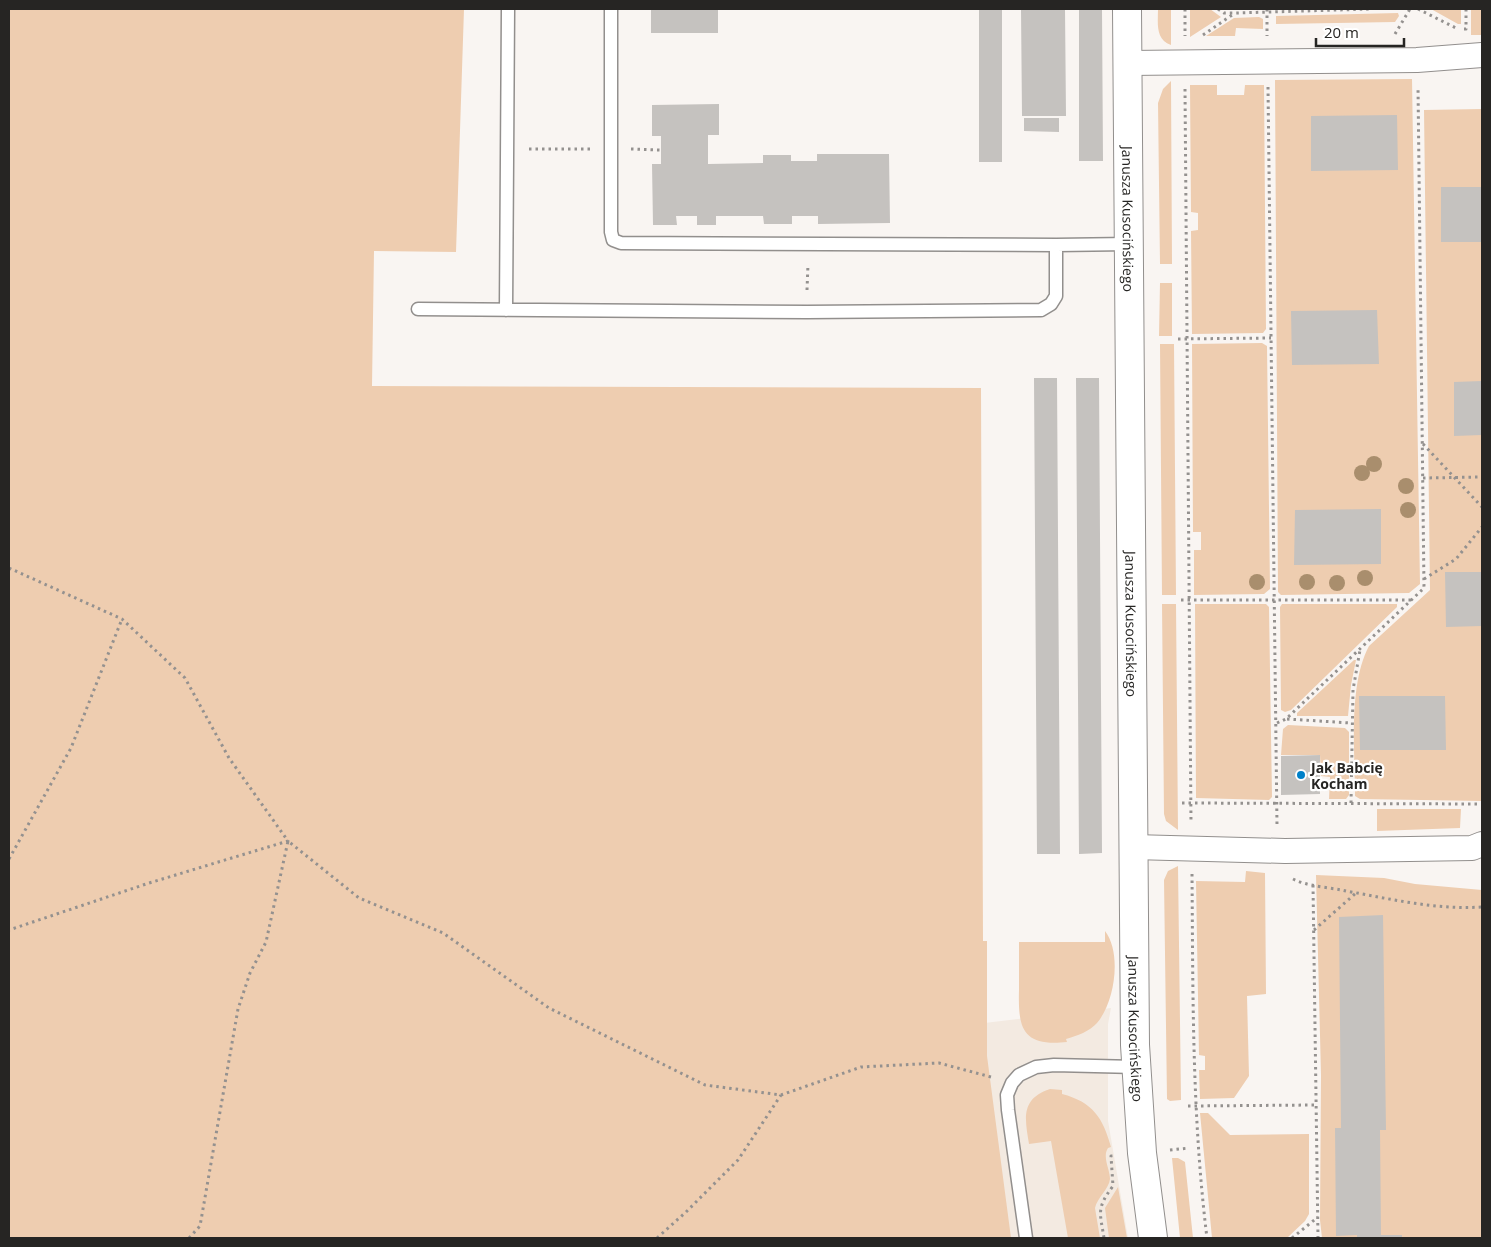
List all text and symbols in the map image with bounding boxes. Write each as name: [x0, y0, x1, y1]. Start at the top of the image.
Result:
scale bar: [1316, 15, 1404, 47]
text: 20 m: [1324, 22, 1359, 42]
street label: Janusza Kusocińskiego: [1119, 144, 1139, 292]
street label: Janusza Kusocińskiego: [1122, 549, 1142, 697]
place label: Jak Babcię Kocham: [1309, 758, 1383, 793]
marker: Jak Babcię Kocham: [1295, 769, 1307, 781]
street label: Janusza Kusocińskiego: [1125, 954, 1148, 1102]

